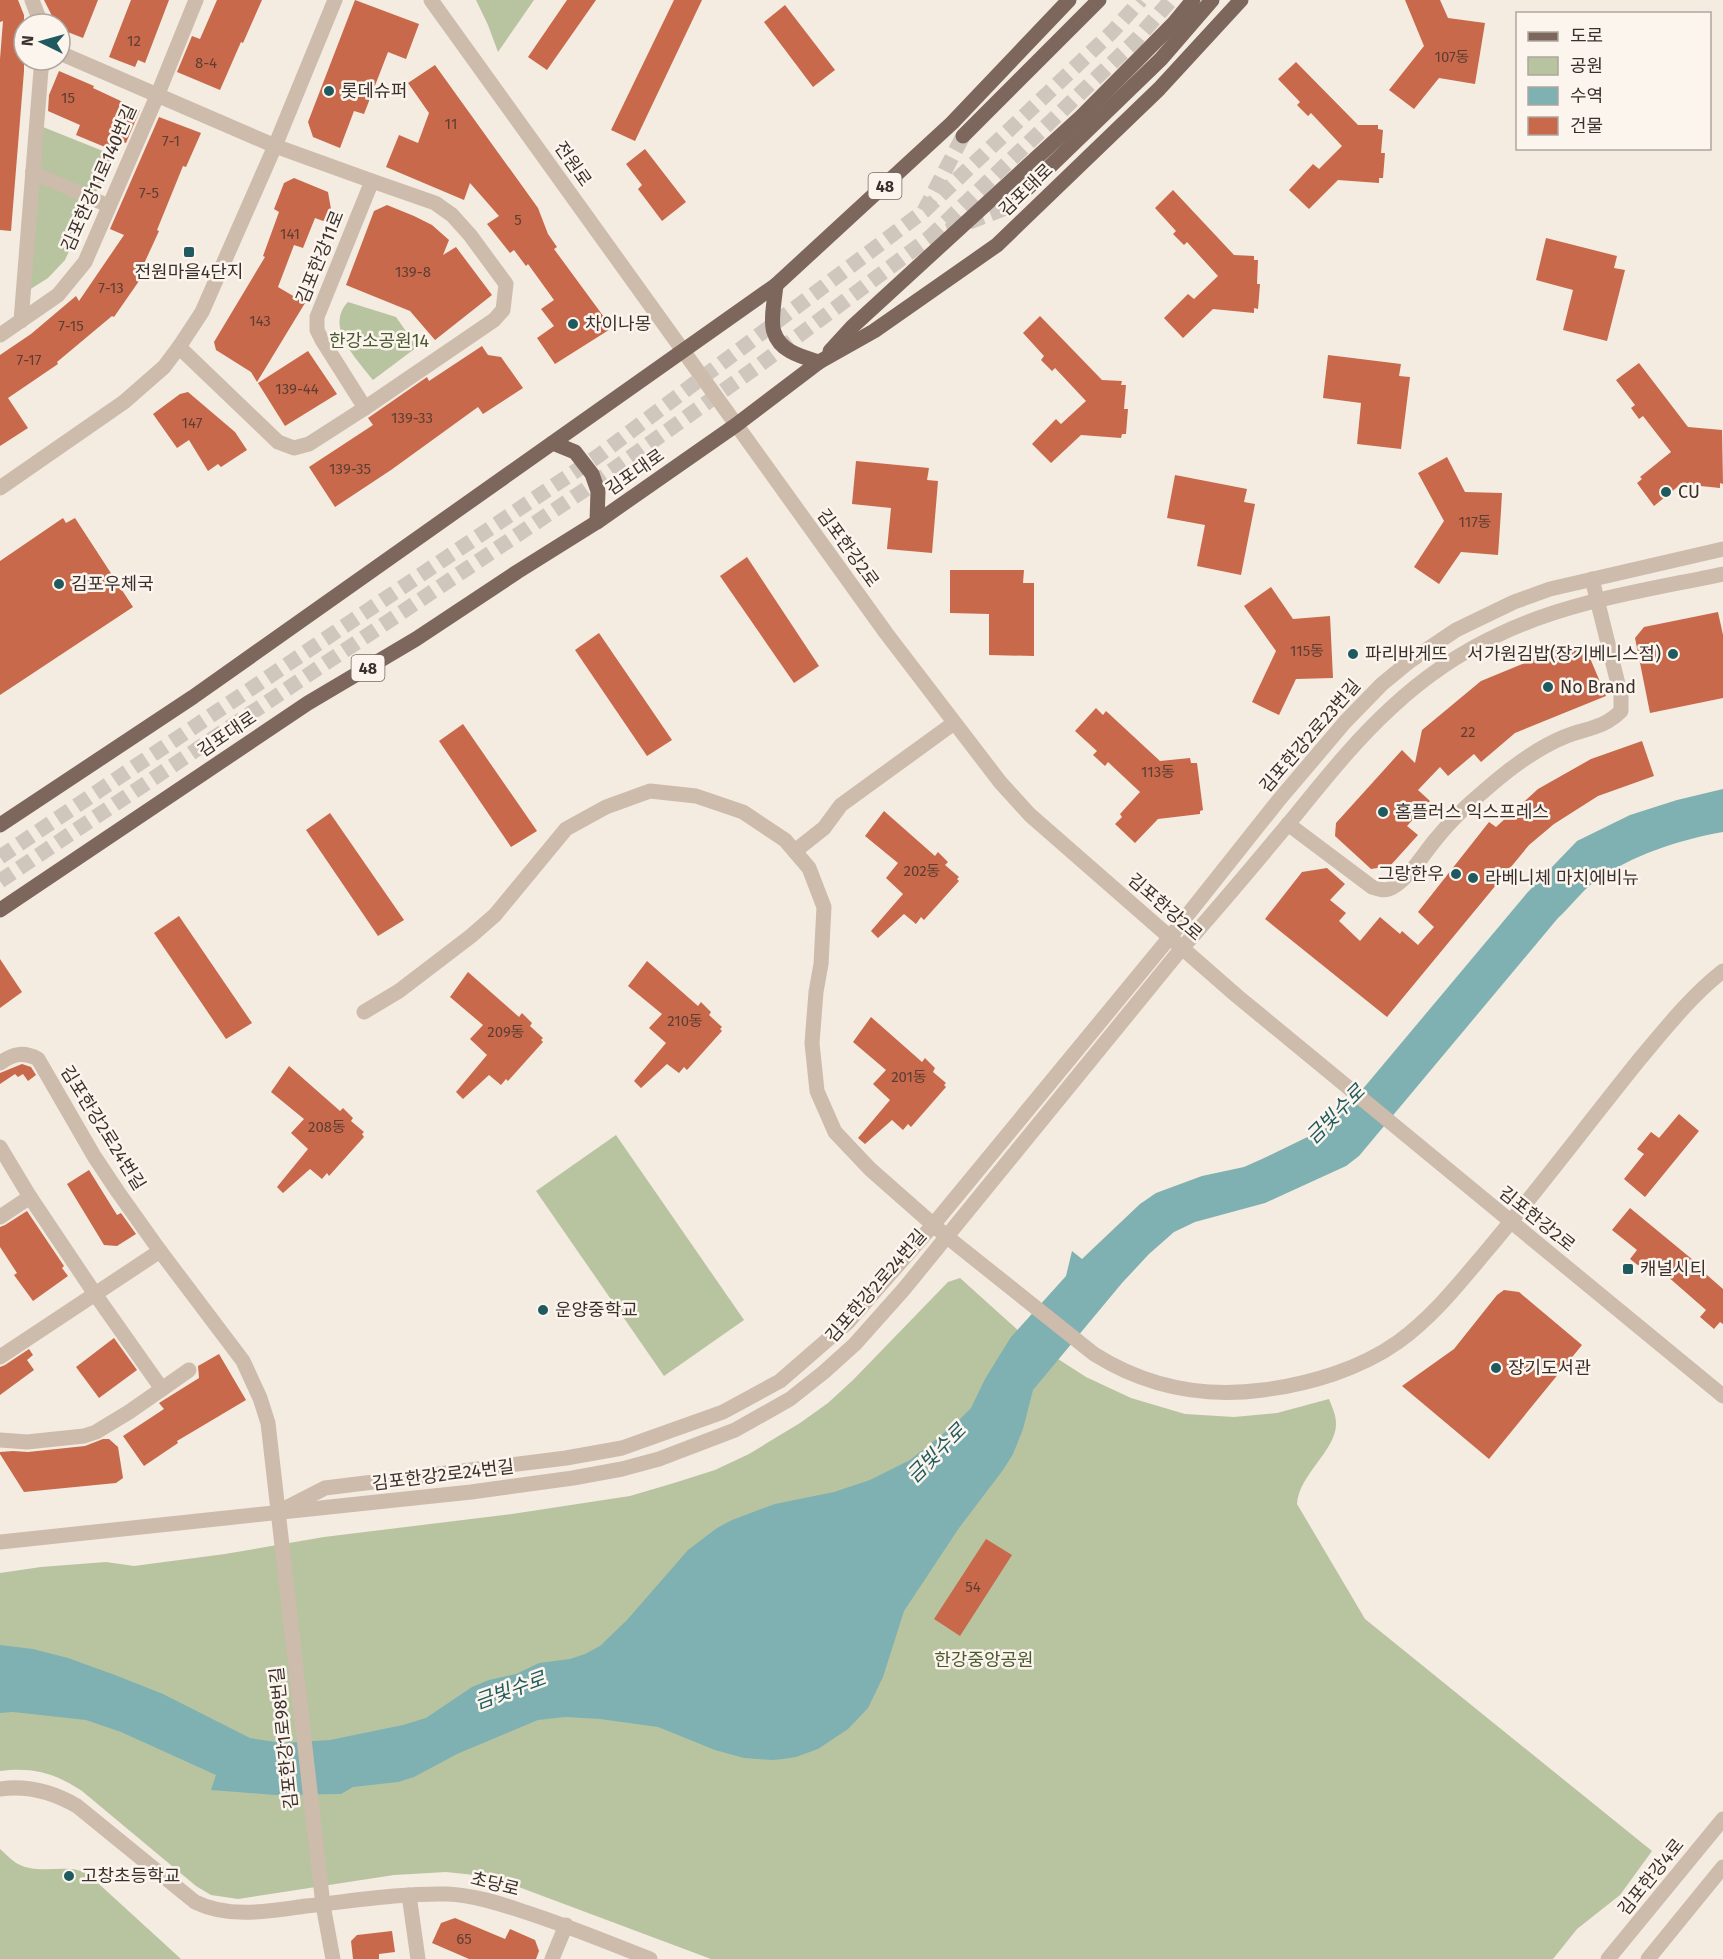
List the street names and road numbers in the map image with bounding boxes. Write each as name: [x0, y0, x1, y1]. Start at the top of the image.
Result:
street label: 김포한강11로140번길: [57, 101, 141, 255]
street label: 전원로: [550, 137, 596, 191]
street label: 김포대로: [995, 159, 1057, 221]
road number: 48: [868, 173, 902, 199]
street label: 김포한강11로: [291, 207, 349, 307]
street label: 김포대로: [602, 444, 668, 500]
street label: 김포한강2로: [812, 504, 884, 592]
road number: 48: [352, 655, 385, 681]
street label: 김포한강2로23번길: [1255, 675, 1365, 797]
street label: 김포대로: [193, 706, 261, 762]
street label: 김포한강2로: [1123, 869, 1207, 945]
street label: 김포한강2로24번길: [56, 1062, 150, 1194]
street label: 김포한강2로: [1494, 1182, 1580, 1256]
street label: 김포한강2로24번길: [821, 1225, 931, 1347]
street label: 김포한강2로24번길: [371, 1455, 515, 1495]
street label: 김포한강1로98번길: [266, 1666, 302, 1810]
street label: 김포한강4로: [1613, 1834, 1689, 1920]
street label: 초당로: [468, 1867, 522, 1901]

